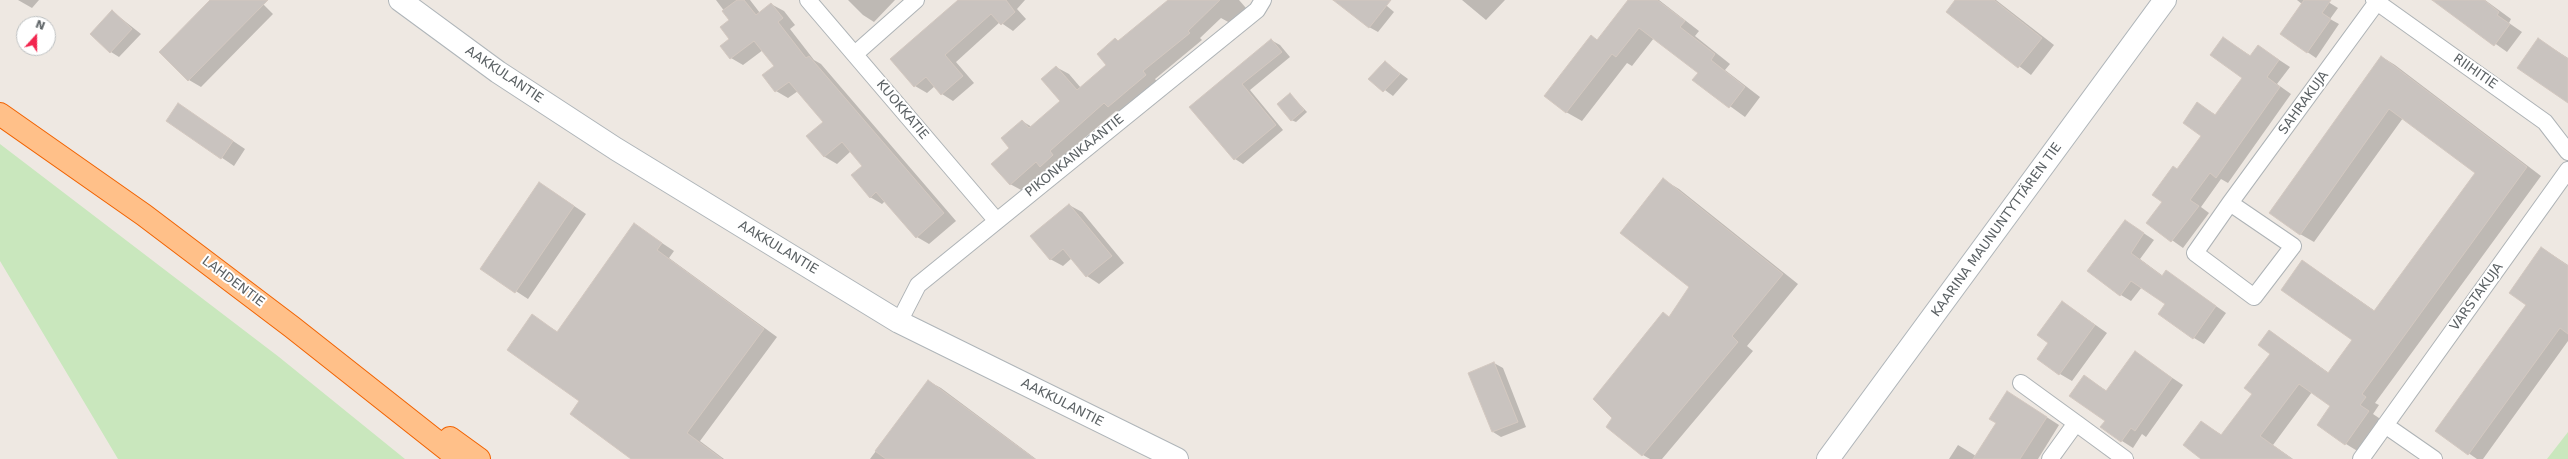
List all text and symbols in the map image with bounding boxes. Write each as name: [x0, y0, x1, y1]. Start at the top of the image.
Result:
north arrow: [16, 16, 56, 56]
text: N: [33, 18, 47, 33]
street label: AAKKULANTIE: [462, 43, 546, 107]
street label: RIIHITIE: [2450, 51, 2500, 93]
street label: SAHRAKUJA: [2276, 68, 2332, 138]
street label: KUOKKATIE: [873, 77, 931, 143]
street label: PIKONKANKAANTIE: [1022, 111, 1128, 201]
street label: KAARINA MAUNUNTYTTÄREN TIE: [1929, 140, 2065, 320]
street label: AAKKULANTIE: [735, 218, 821, 278]
street label: LAHDENTIE: [199, 253, 267, 311]
street label: VARSTAKUJA: [2447, 260, 2507, 334]
street label: AAKKULANTIE: [1018, 376, 1106, 430]

